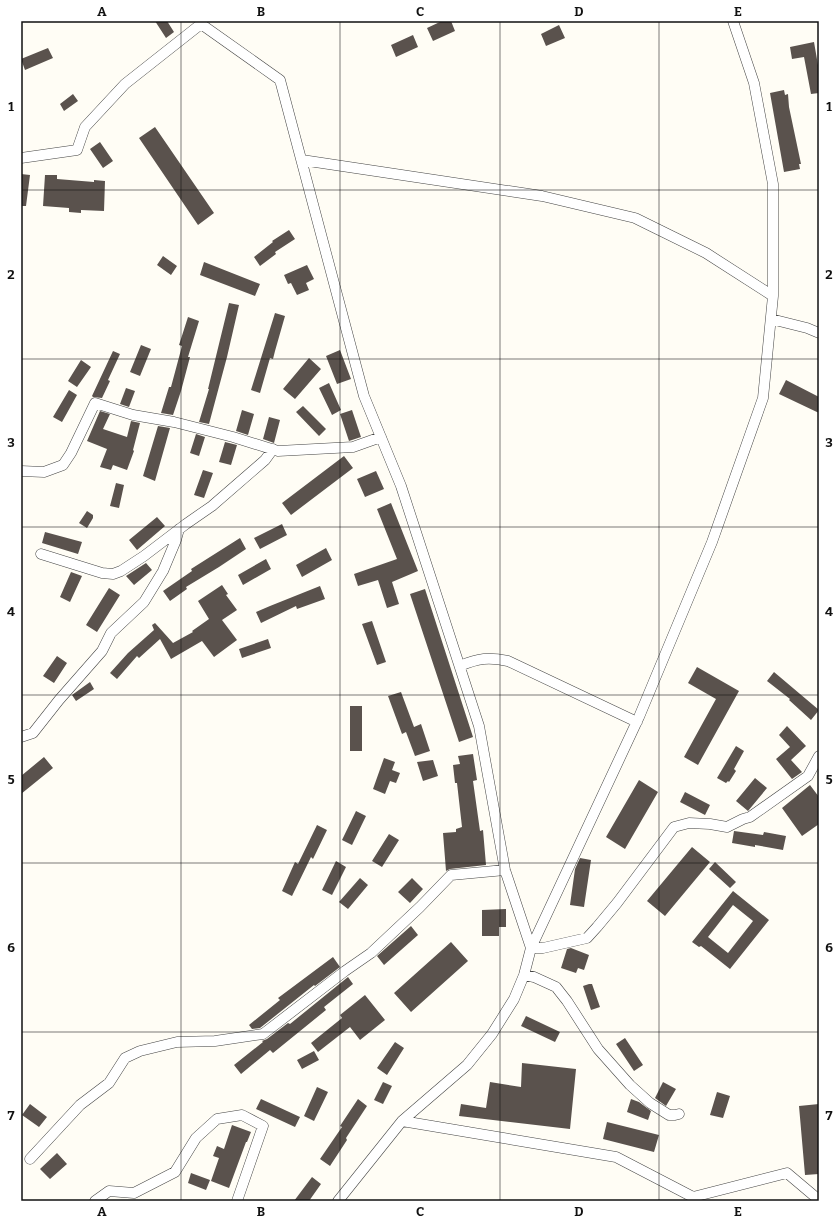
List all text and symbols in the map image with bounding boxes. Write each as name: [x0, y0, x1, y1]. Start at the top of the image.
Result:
text: A: [97, 4, 107, 19]
text: B: [257, 4, 265, 19]
text: C: [416, 4, 424, 19]
text: D: [574, 4, 584, 19]
text: E: [734, 4, 742, 19]
text: 1: [8, 99, 14, 114]
text: 1: [826, 99, 832, 114]
text: 2: [7, 267, 15, 282]
text: 2: [825, 267, 833, 282]
text: 3: [7, 435, 15, 450]
text: 3: [825, 435, 833, 450]
text: 4: [7, 604, 15, 619]
text: 4: [825, 604, 833, 619]
text: 5: [7, 772, 15, 787]
text: 5: [825, 772, 833, 787]
text: 6: [7, 940, 15, 955]
text: 6: [825, 940, 833, 955]
text: 7: [8, 1108, 15, 1123]
text: 7: [826, 1108, 833, 1123]
text: A: [97, 1204, 107, 1219]
text: B: [257, 1204, 265, 1219]
text: C: [416, 1204, 424, 1219]
text: D: [574, 1204, 584, 1219]
text: E: [734, 1204, 742, 1219]

